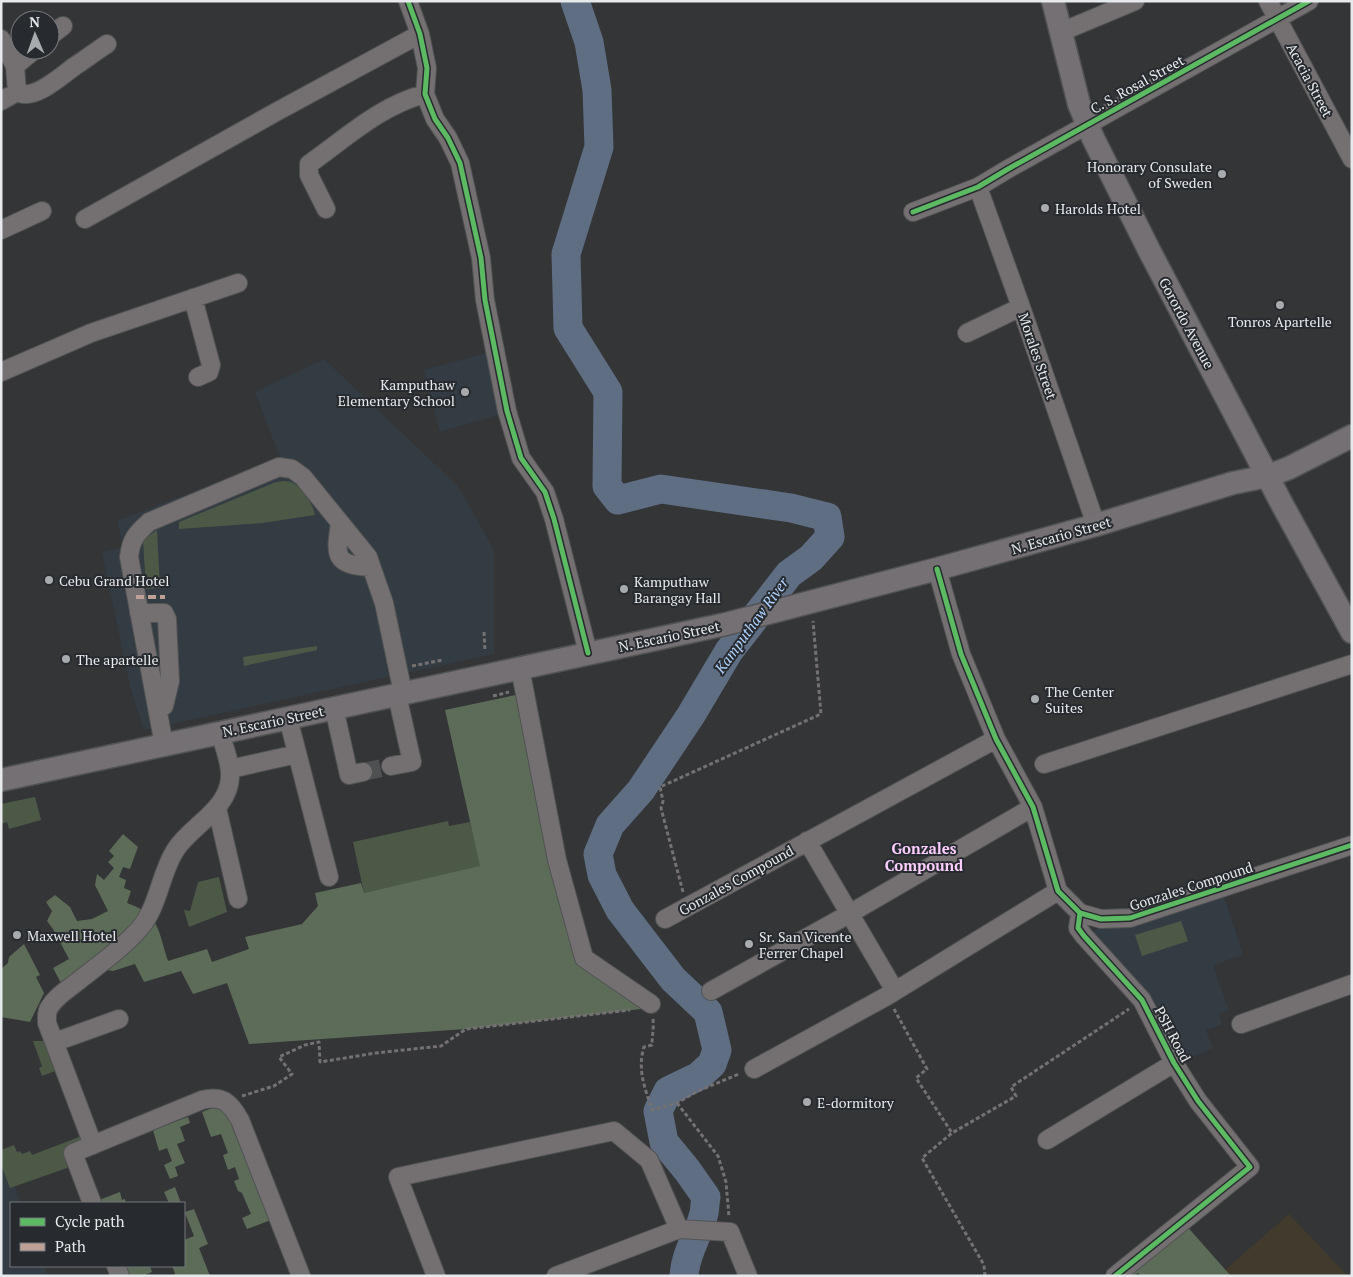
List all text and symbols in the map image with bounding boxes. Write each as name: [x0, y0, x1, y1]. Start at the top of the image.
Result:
north arrow: [10, 10, 60, 60]
text: N: [29, 12, 41, 31]
street label: Acacia Street: [1283, 40, 1338, 121]
street label: C. S. Rosal Street: [1087, 50, 1188, 118]
place label: Honorary Consulate of Sweden: [1087, 157, 1213, 192]
marker: Honorary Consulate of Sweden: [1216, 168, 1228, 180]
place label: Harolds Hotel: [1055, 199, 1141, 218]
marker: Harolds Hotel: [1039, 202, 1051, 214]
street label: Gorordo Avenue: [1155, 274, 1219, 372]
marker: Tonros Apartelle: [1274, 299, 1286, 311]
street label: Morales Street: [1014, 310, 1062, 403]
place label: Tonros Apartelle: [1228, 312, 1332, 331]
place label: Kamputhaw Elementary School: [338, 375, 456, 410]
marker: Kamputhaw Elementary School: [459, 386, 471, 398]
street label: N. Escario Street: [1009, 511, 1114, 558]
place label: Cebu Grand Hotel: [59, 571, 170, 590]
place label: Kamputhaw Barangay Hall: [634, 572, 721, 607]
water label: Kamputhaw River: [709, 572, 793, 678]
marker: Cebu Grand Hotel: [43, 574, 55, 586]
marker: Kamputhaw Barangay Hall: [618, 583, 630, 595]
street label: N. Escario Street: [617, 616, 722, 656]
place label: The apartelle: [76, 650, 158, 669]
marker: The apartelle: [60, 653, 72, 665]
place label: The Center Suites: [1045, 682, 1115, 717]
marker: The Center Suites: [1029, 693, 1041, 705]
street label: N. Escario Street: [221, 701, 326, 741]
district label: Gonzales Compound: [885, 838, 963, 875]
street label: Gonzales Compound: [675, 840, 797, 919]
street label: Gonzales Compound: [1127, 857, 1255, 915]
place label: Maxwell Hotel: [27, 926, 117, 945]
place label: Sr. San Vicente Ferrer Chapel: [759, 927, 852, 962]
marker: Maxwell Hotel: [11, 929, 23, 941]
marker: Sr. San Vicente Ferrer Chapel: [743, 938, 755, 950]
street label: PSH Road: [1150, 1003, 1196, 1065]
place label: E-dormitory: [817, 1093, 895, 1112]
marker: E-dormitory: [801, 1096, 813, 1108]
legend: [10, 1202, 185, 1267]
text: Cycle path: [55, 1211, 125, 1231]
text: Path: [55, 1236, 86, 1256]

